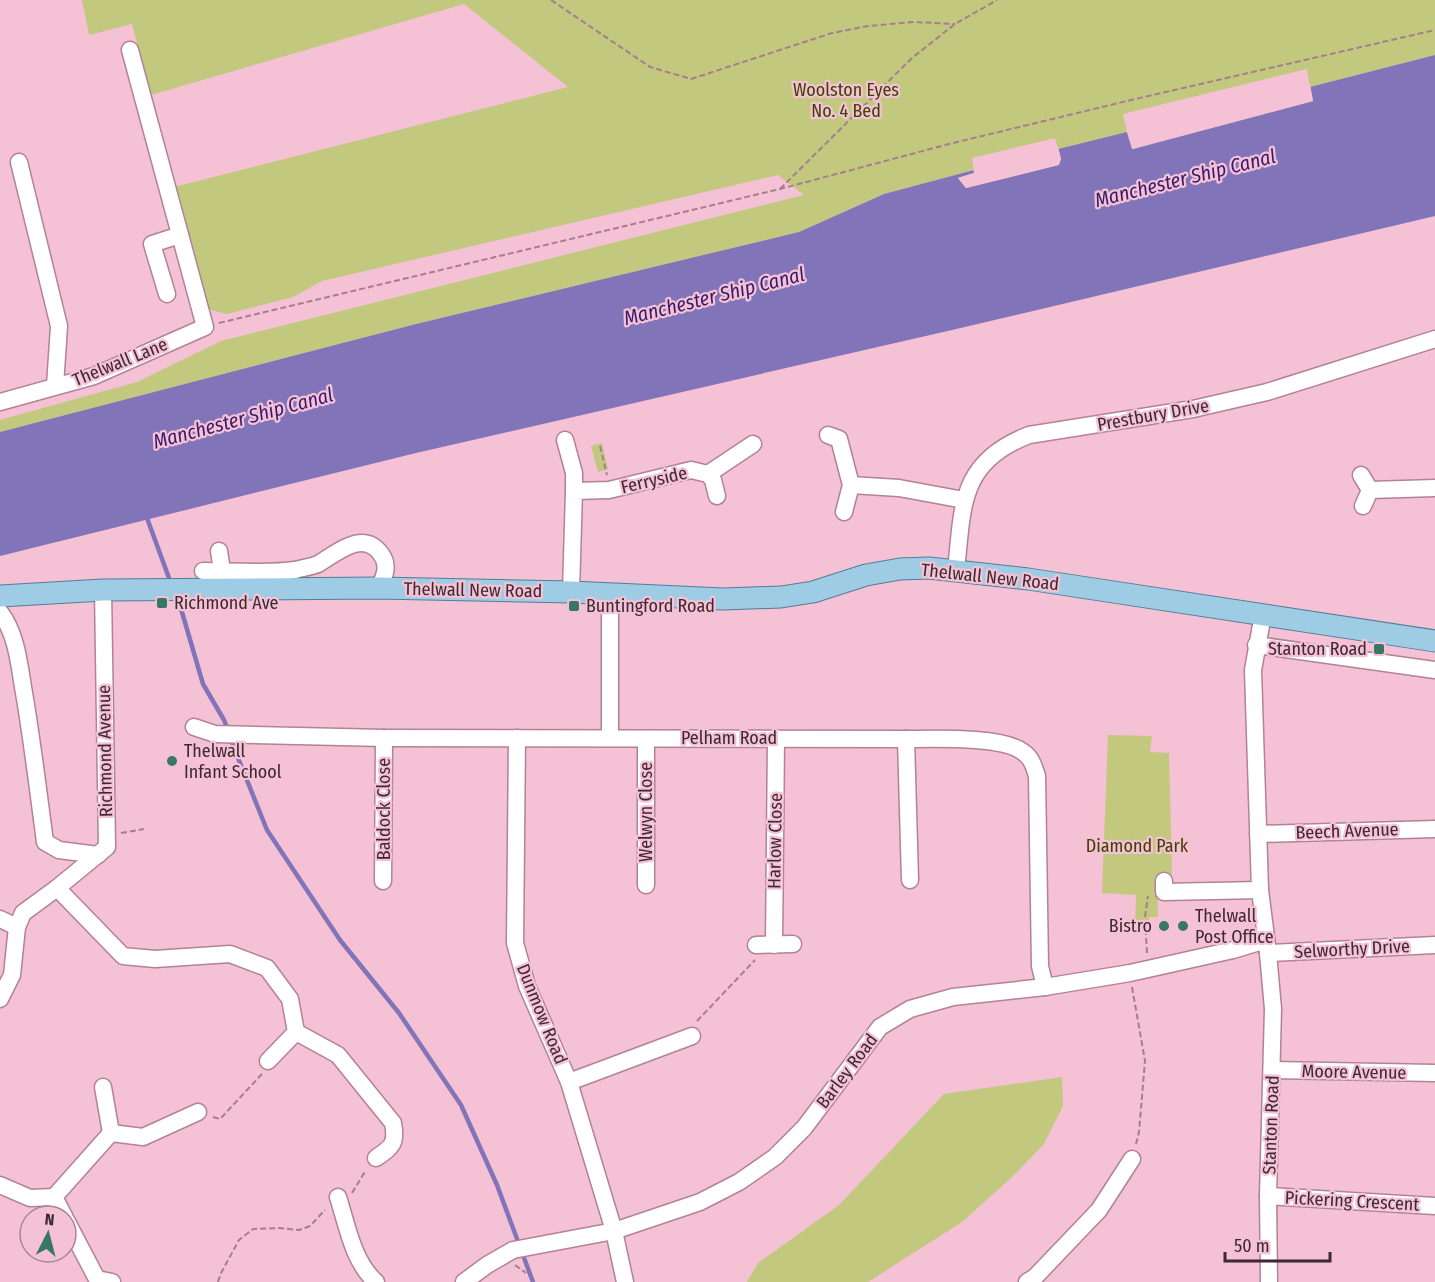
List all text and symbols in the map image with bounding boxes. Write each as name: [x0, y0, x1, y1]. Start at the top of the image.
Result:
park label: Woolston Eyes No. 4 Bed: [793, 79, 899, 122]
water label: Manchester Ship Canal: [1092, 144, 1278, 212]
water label: Manchester Ship Canal: [621, 262, 807, 330]
street label: Thelwall Lane: [69, 333, 171, 391]
water label: Manchester Ship Canal: [150, 382, 336, 454]
street label: Prestbury Drive: [1095, 394, 1211, 436]
street label: Ferryside: [619, 462, 689, 498]
street label: Thelwall New Road: [920, 559, 1060, 595]
street label: Thelwall New Road: [404, 578, 542, 602]
place label: Richmond Ave: [174, 592, 279, 614]
place label: Buntingford Road: [586, 595, 715, 617]
marker: Richmond Ave: [155, 596, 169, 610]
marker: Buntingford Road: [567, 599, 581, 613]
place label: Stanton Road: [1268, 638, 1367, 660]
marker: Stanton Road: [1372, 642, 1386, 656]
street label: Richmond Avenue: [93, 685, 117, 817]
street label: Pelham Road: [681, 727, 777, 749]
place label: Thelwall Infant School: [184, 740, 282, 783]
marker: Thelwall Infant School: [165, 754, 179, 768]
street label: Baldock Close: [373, 758, 395, 860]
street label: Welwyn Close: [635, 762, 657, 862]
street label: Harlow Close: [763, 793, 787, 889]
street label: Beech Avenue: [1295, 818, 1399, 844]
park label: Diamond Park: [1086, 835, 1189, 857]
place label: Thelwall Post Office: [1195, 905, 1274, 948]
place label: Bistro: [1109, 915, 1152, 937]
marker: Bistro: [1157, 919, 1171, 933]
marker: Thelwall Post Office: [1176, 919, 1190, 933]
street label: Selworthy Drive: [1294, 935, 1410, 963]
street label: Dunmow Road: [512, 961, 572, 1067]
street label: Barley Road: [812, 1029, 882, 1113]
street label: Moore Avenue: [1301, 1060, 1407, 1084]
street label: Stanton Road: [1258, 1075, 1284, 1175]
street label: Pickering Crescent: [1284, 1186, 1420, 1216]
north arrow: [18, 1204, 78, 1264]
text: N: [44, 1210, 55, 1230]
scale bar: [1225, 1225, 1330, 1263]
text: 50 m: [1234, 1235, 1270, 1257]

